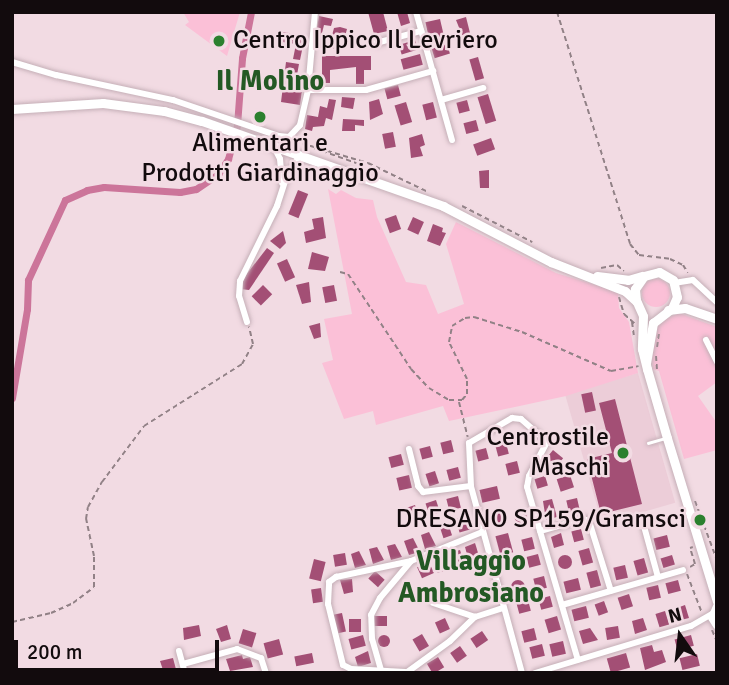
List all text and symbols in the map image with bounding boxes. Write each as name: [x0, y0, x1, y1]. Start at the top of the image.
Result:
place label: Centro Ippico Il Levriero: [233, 25, 498, 57]
marker: Centro Ippico Il Levriero: [211, 33, 227, 49]
district label: Il Molino: [216, 64, 324, 98]
marker: Alimentari e Prodotti Giardinaggio: [252, 109, 268, 125]
place label: Alimentari e Prodotti Giardinaggio: [141, 128, 379, 190]
place label: Centrostile Maschi: [486, 422, 609, 484]
marker: Centrostile Maschi: [615, 445, 631, 461]
place label: DRESANO SP159/Gramsci: [395, 504, 686, 536]
marker: DRESANO SP159/Gramsci: [692, 512, 708, 528]
district label: Villaggio Ambrosiano: [398, 544, 544, 610]
north arrow: [645, 601, 715, 671]
text: N: [666, 602, 684, 629]
scale bar: [18, 626, 222, 670]
text: 200 m: [27, 639, 82, 665]

